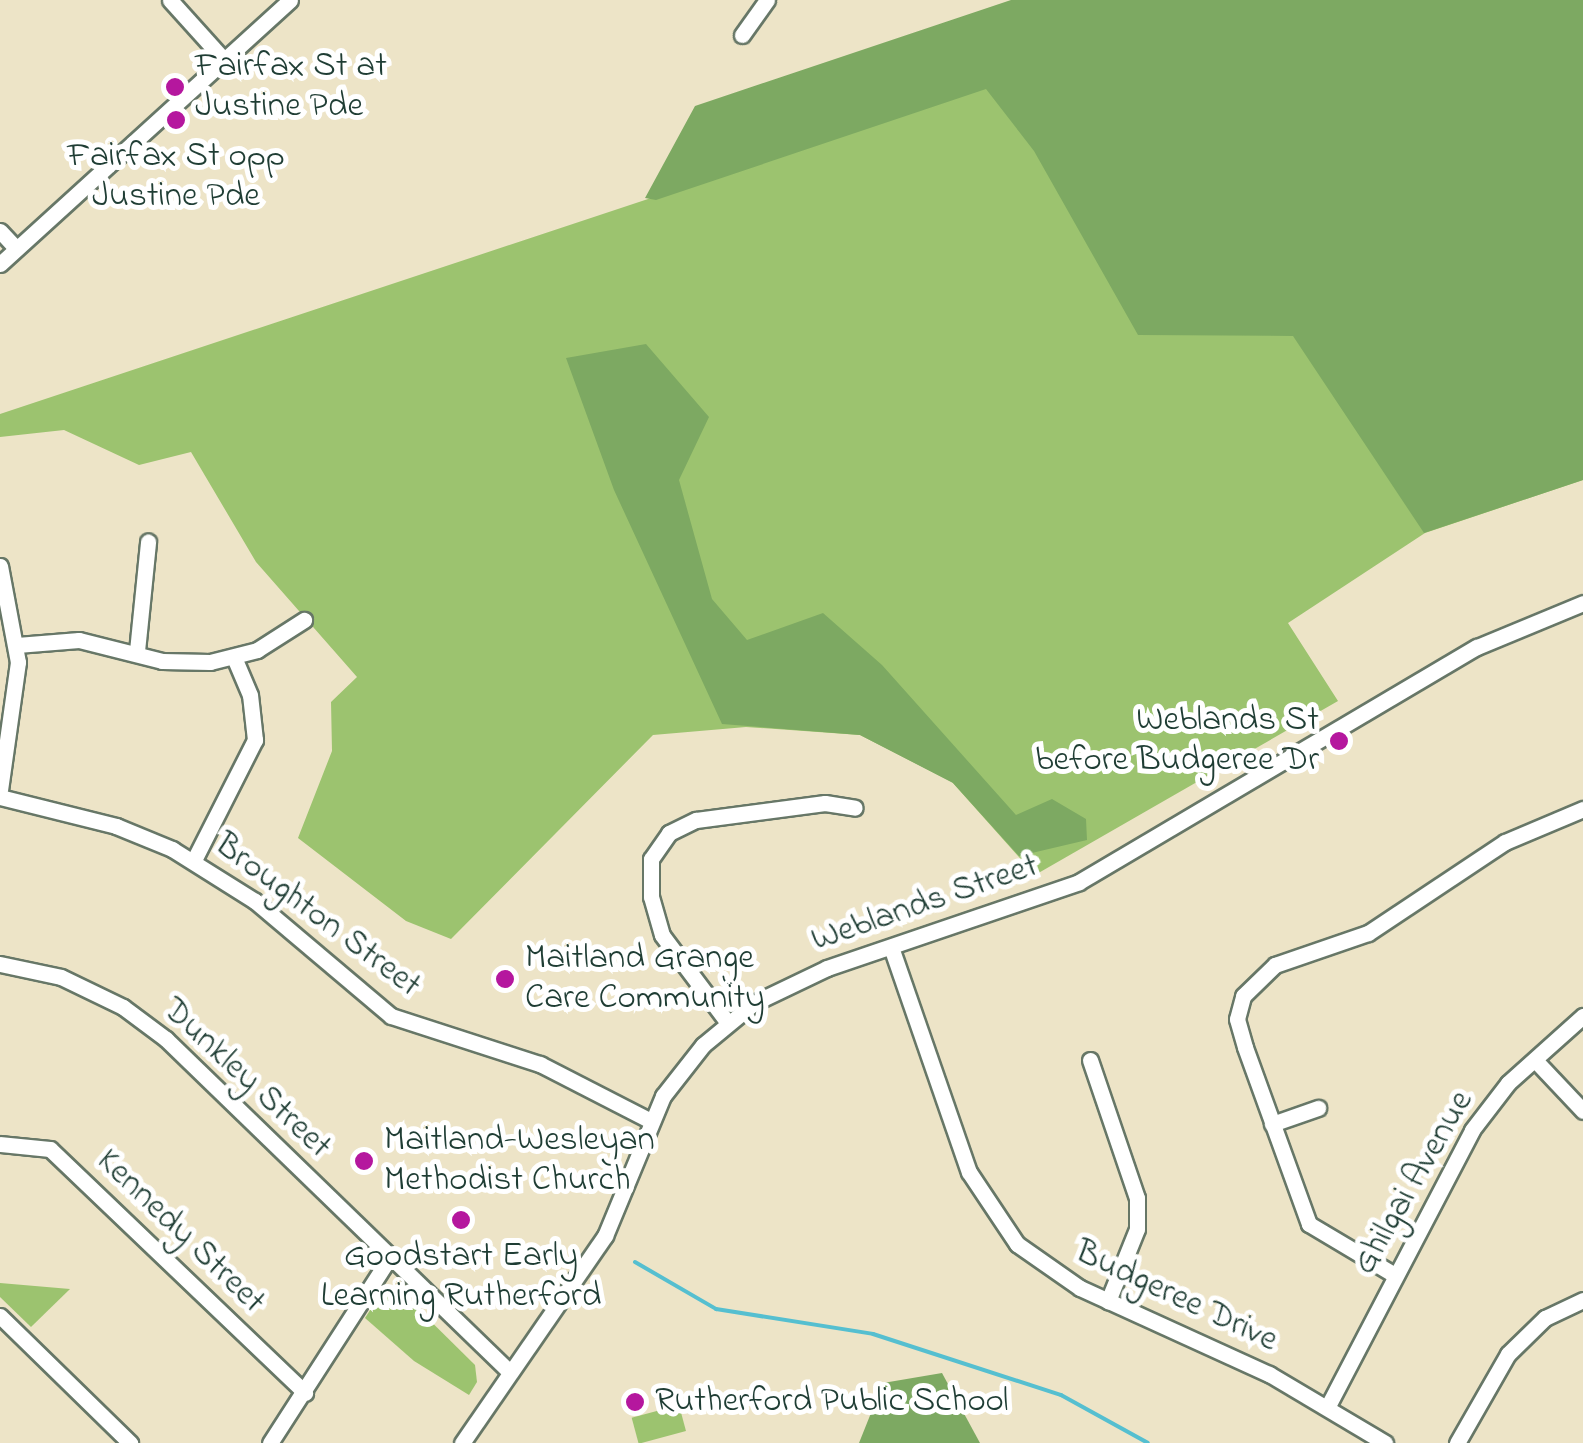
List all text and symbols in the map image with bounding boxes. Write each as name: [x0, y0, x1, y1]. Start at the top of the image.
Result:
place label: Fairfax St at Justine Pde: [195, 46, 387, 128]
marker: Fairfax St at Justine Pde: [164, 76, 186, 98]
marker: Fairfax St opp Justine Pde: [165, 109, 187, 131]
place label: Fairfax St opp Justine Pde: [67, 136, 285, 218]
place label: Weblands St before Budgeree Dr: [1035, 700, 1319, 782]
marker: Weblands St before Budgeree Dr: [1328, 730, 1350, 752]
street label: Broughton Street: [205, 825, 429, 1007]
street label: Weblands Street: [806, 846, 1044, 962]
place label: Maitland Grange Care Community: [525, 938, 765, 1020]
marker: Maitland Grange Care Community: [494, 968, 516, 990]
street label: Dunkley Street: [153, 990, 339, 1168]
street label: Ghilgai Avenue: [1345, 1084, 1483, 1282]
place label: Maitland-Wesleyan Methodist Church: [384, 1120, 655, 1202]
street label: Kennedy Street: [87, 1141, 273, 1323]
marker: Maitland-Wesleyan Methodist Church: [353, 1150, 375, 1172]
marker: Goodstart Early Learning Rutherford: [450, 1209, 472, 1231]
street label: Budgeree Drive: [1068, 1232, 1284, 1362]
place label: Goodstart Early Learning Rutherford: [321, 1236, 601, 1318]
place label: Rutherford Public School: [655, 1381, 1009, 1423]
marker: Rutherford Public School: [624, 1391, 646, 1413]

